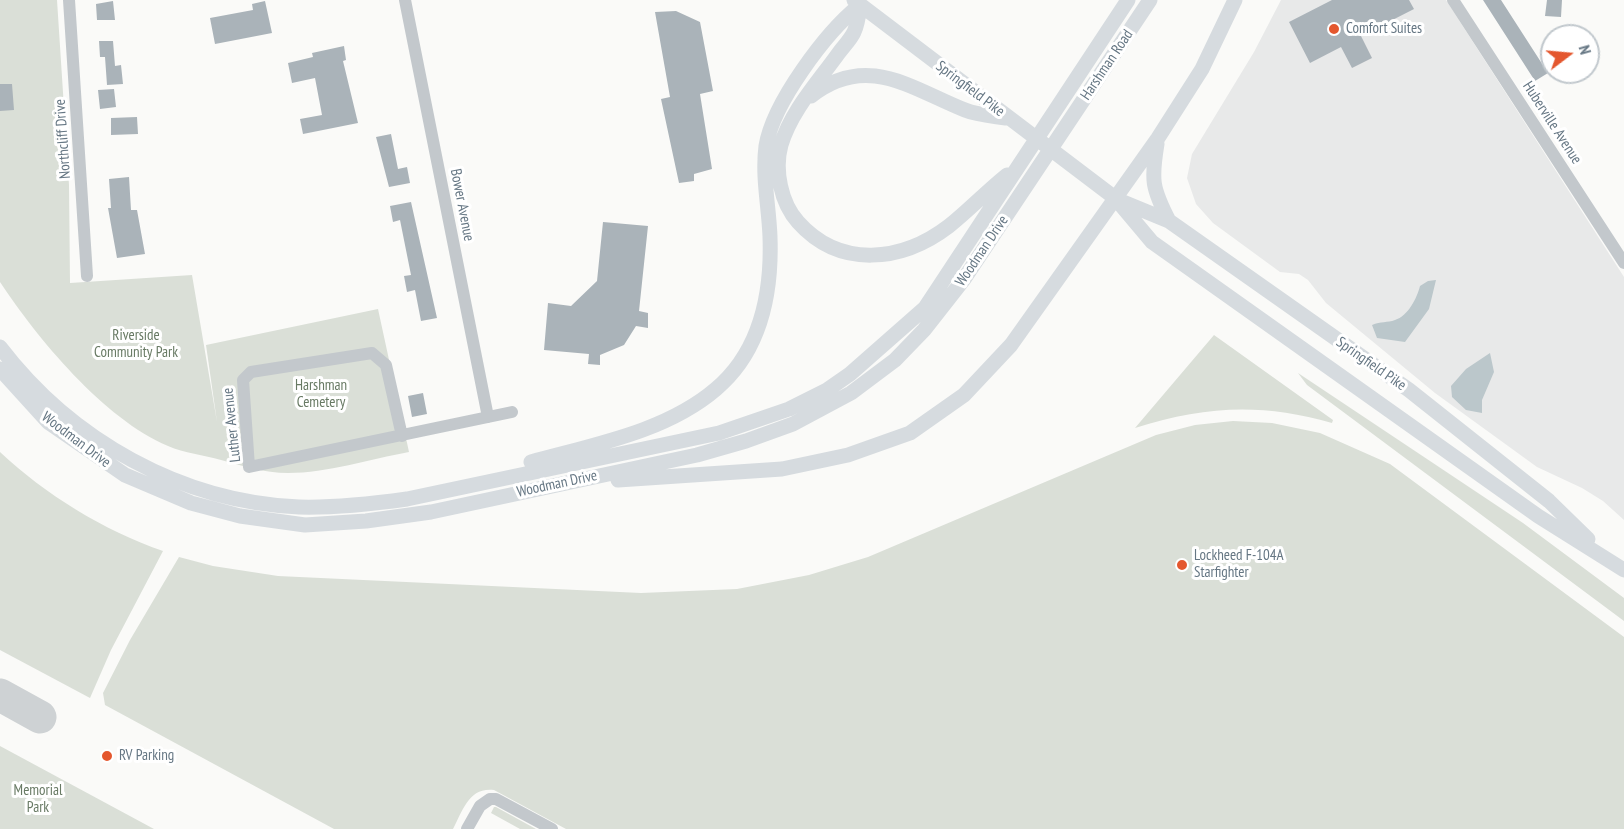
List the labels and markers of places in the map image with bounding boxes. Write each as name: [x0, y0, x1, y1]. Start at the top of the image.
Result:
place label: Comfort Suites: [1346, 20, 1422, 38]
marker: Comfort Suites: [1327, 22, 1341, 36]
place label: Lockheed F-104A Starfighter: [1194, 547, 1284, 582]
marker: Lockheed F-104A Starfighter: [1175, 558, 1189, 572]
place label: RV Parking: [119, 747, 174, 765]
marker: RV Parking: [100, 749, 114, 763]

